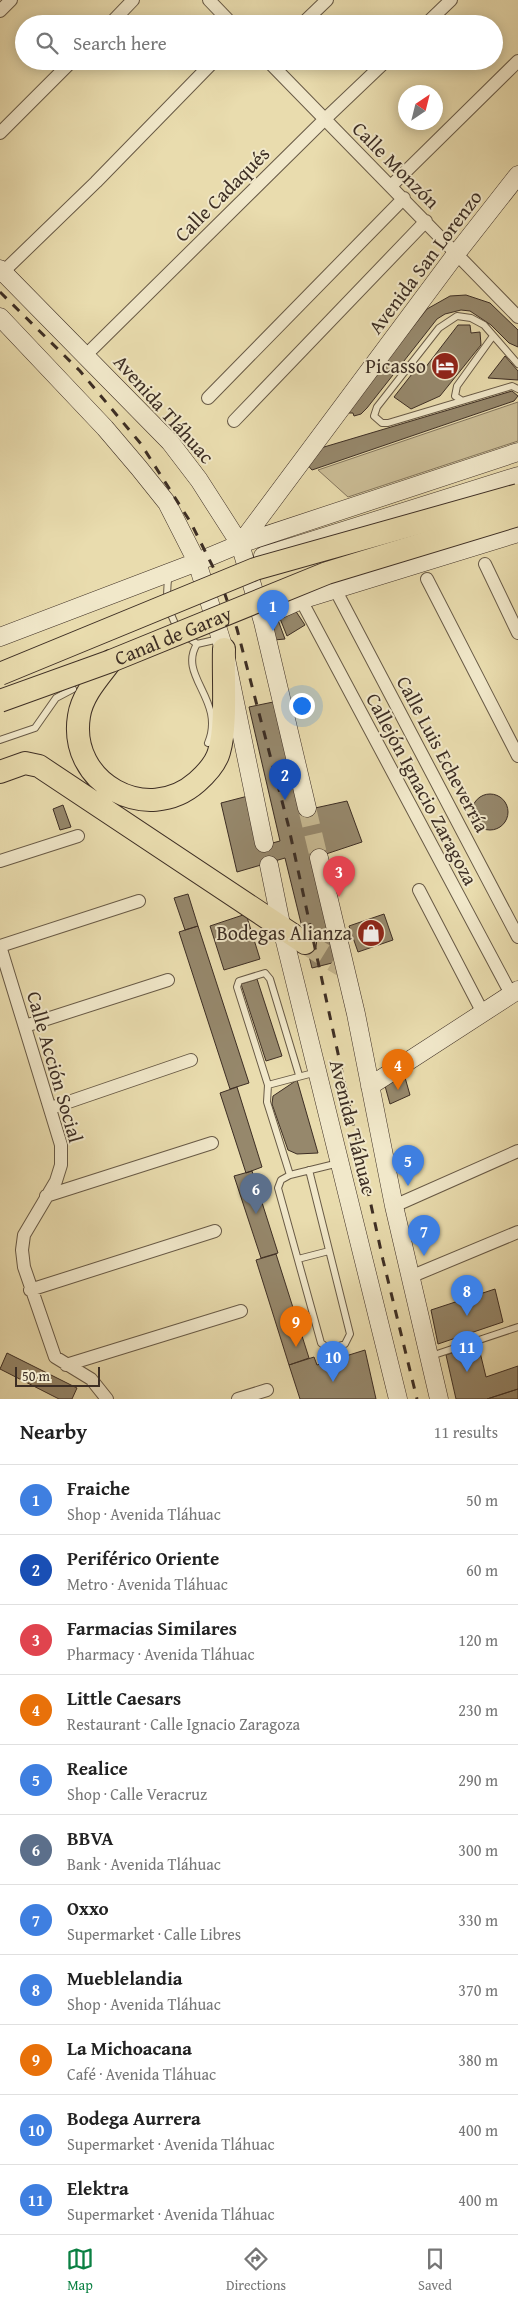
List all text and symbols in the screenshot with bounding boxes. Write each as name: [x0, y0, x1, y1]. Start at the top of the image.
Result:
search box: [15, 15, 503, 70]
icon: search: [33, 29, 61, 57]
text: Search here: [73, 29, 167, 57]
north arrow: [398, 85, 443, 130]
street label: Calle Monzón: [346, 114, 447, 215]
street label: Calle Cadaqués: [167, 139, 276, 248]
street label: Avenida San Lorenzo: [361, 184, 488, 340]
street label: Avenida Tláhuac: [107, 348, 221, 470]
place label: Picasso: [365, 351, 426, 380]
hotel icon: Picasso: [430, 351, 460, 381]
pin: 1: [257, 590, 289, 631]
street label: Canal de Garay: [110, 598, 236, 672]
street label: Calle Luis Echeverría: [390, 670, 497, 838]
street label: Callejón Ignacio Zaragoza: [359, 688, 486, 891]
your location: [289, 693, 315, 719]
pin: 2: [269, 759, 301, 800]
pin: 3: [323, 856, 355, 897]
place label: Bodegas Alianza: [216, 918, 353, 947]
shop icon: Bodegas Alianza: [356, 918, 386, 948]
street label: Calle Acción Social: [20, 988, 91, 1146]
pin: 4: [382, 1049, 414, 1090]
street label: Avenida Tláhuac: [323, 1056, 384, 1197]
pin: 5: [392, 1145, 424, 1186]
pin: 6: [240, 1173, 272, 1214]
pin: 7: [408, 1215, 440, 1256]
pin: 8: [451, 1275, 483, 1316]
pin: 9: [280, 1306, 312, 1347]
pin: 11: [451, 1331, 483, 1372]
pin: 10: [317, 1341, 349, 1382]
scale bar: [15, 1364, 100, 1387]
text: 50 m: [22, 1366, 50, 1386]
text: Nearby: [20, 1416, 87, 1447]
text: 11 results: [434, 1420, 498, 1444]
text: Fraiche: [67, 1474, 130, 1502]
text: 1: [32, 1488, 40, 1512]
text: 50 m: [466, 1488, 498, 1512]
text: Shop · Avenida Tláhuac: [67, 1502, 221, 1526]
text: Periférico Oriente: [67, 1544, 219, 1572]
text: 2: [32, 1558, 40, 1582]
text: 60 m: [466, 1558, 498, 1582]
text: Metro · Avenida Tláhuac: [67, 1572, 228, 1596]
text: Farmacias Similares: [67, 1614, 237, 1642]
text: 3: [32, 1628, 40, 1652]
text: 120 m: [458, 1628, 498, 1652]
text: Pharmacy · Avenida Tláhuac: [67, 1642, 255, 1666]
text: Little Caesars: [67, 1684, 181, 1712]
text: 4: [32, 1698, 40, 1722]
text: 230 m: [458, 1698, 498, 1722]
text: Restaurant · Calle Ignacio Zaragoza: [67, 1712, 300, 1736]
text: Realice: [67, 1754, 128, 1782]
text: 5: [32, 1768, 40, 1792]
text: 290 m: [458, 1768, 498, 1792]
text: Shop · Calle Veracruz: [67, 1782, 207, 1806]
text: BBVA: [67, 1824, 114, 1852]
text: 6: [32, 1838, 40, 1862]
text: 300 m: [458, 1838, 498, 1862]
text: Bank · Avenida Tláhuac: [67, 1852, 221, 1876]
text: Oxxo: [67, 1894, 109, 1922]
text: 7: [32, 1908, 40, 1932]
text: 330 m: [458, 1908, 498, 1932]
text: Supermarket · Calle Libres: [67, 1922, 241, 1946]
text: Mueblelandia: [67, 1964, 183, 1992]
text: 8: [32, 1978, 40, 2002]
text: 370 m: [458, 1978, 498, 2002]
text: Shop · Avenida Tláhuac: [67, 1992, 221, 2016]
text: La Michoacana: [67, 2034, 192, 2062]
text: 9: [32, 2048, 40, 2072]
text: 380 m: [458, 2048, 498, 2072]
text: Café · Avenida Tláhuac: [67, 2062, 216, 2086]
text: Bodega Aurrera: [67, 2104, 201, 2132]
text: 10: [28, 2118, 44, 2142]
text: 400 m: [458, 2118, 498, 2142]
text: Supermarket · Avenida Tláhuac: [67, 2132, 275, 2156]
text: Elektra: [67, 2174, 129, 2202]
text: 11: [28, 2188, 44, 2212]
text: 400 m: [458, 2188, 498, 2212]
text: Supermarket · Avenida Tláhuac: [67, 2202, 275, 2226]
tab: Map: [66, 2245, 94, 2295]
tab: Directions: [226, 2245, 286, 2295]
tab: Saved: [418, 2245, 452, 2295]

